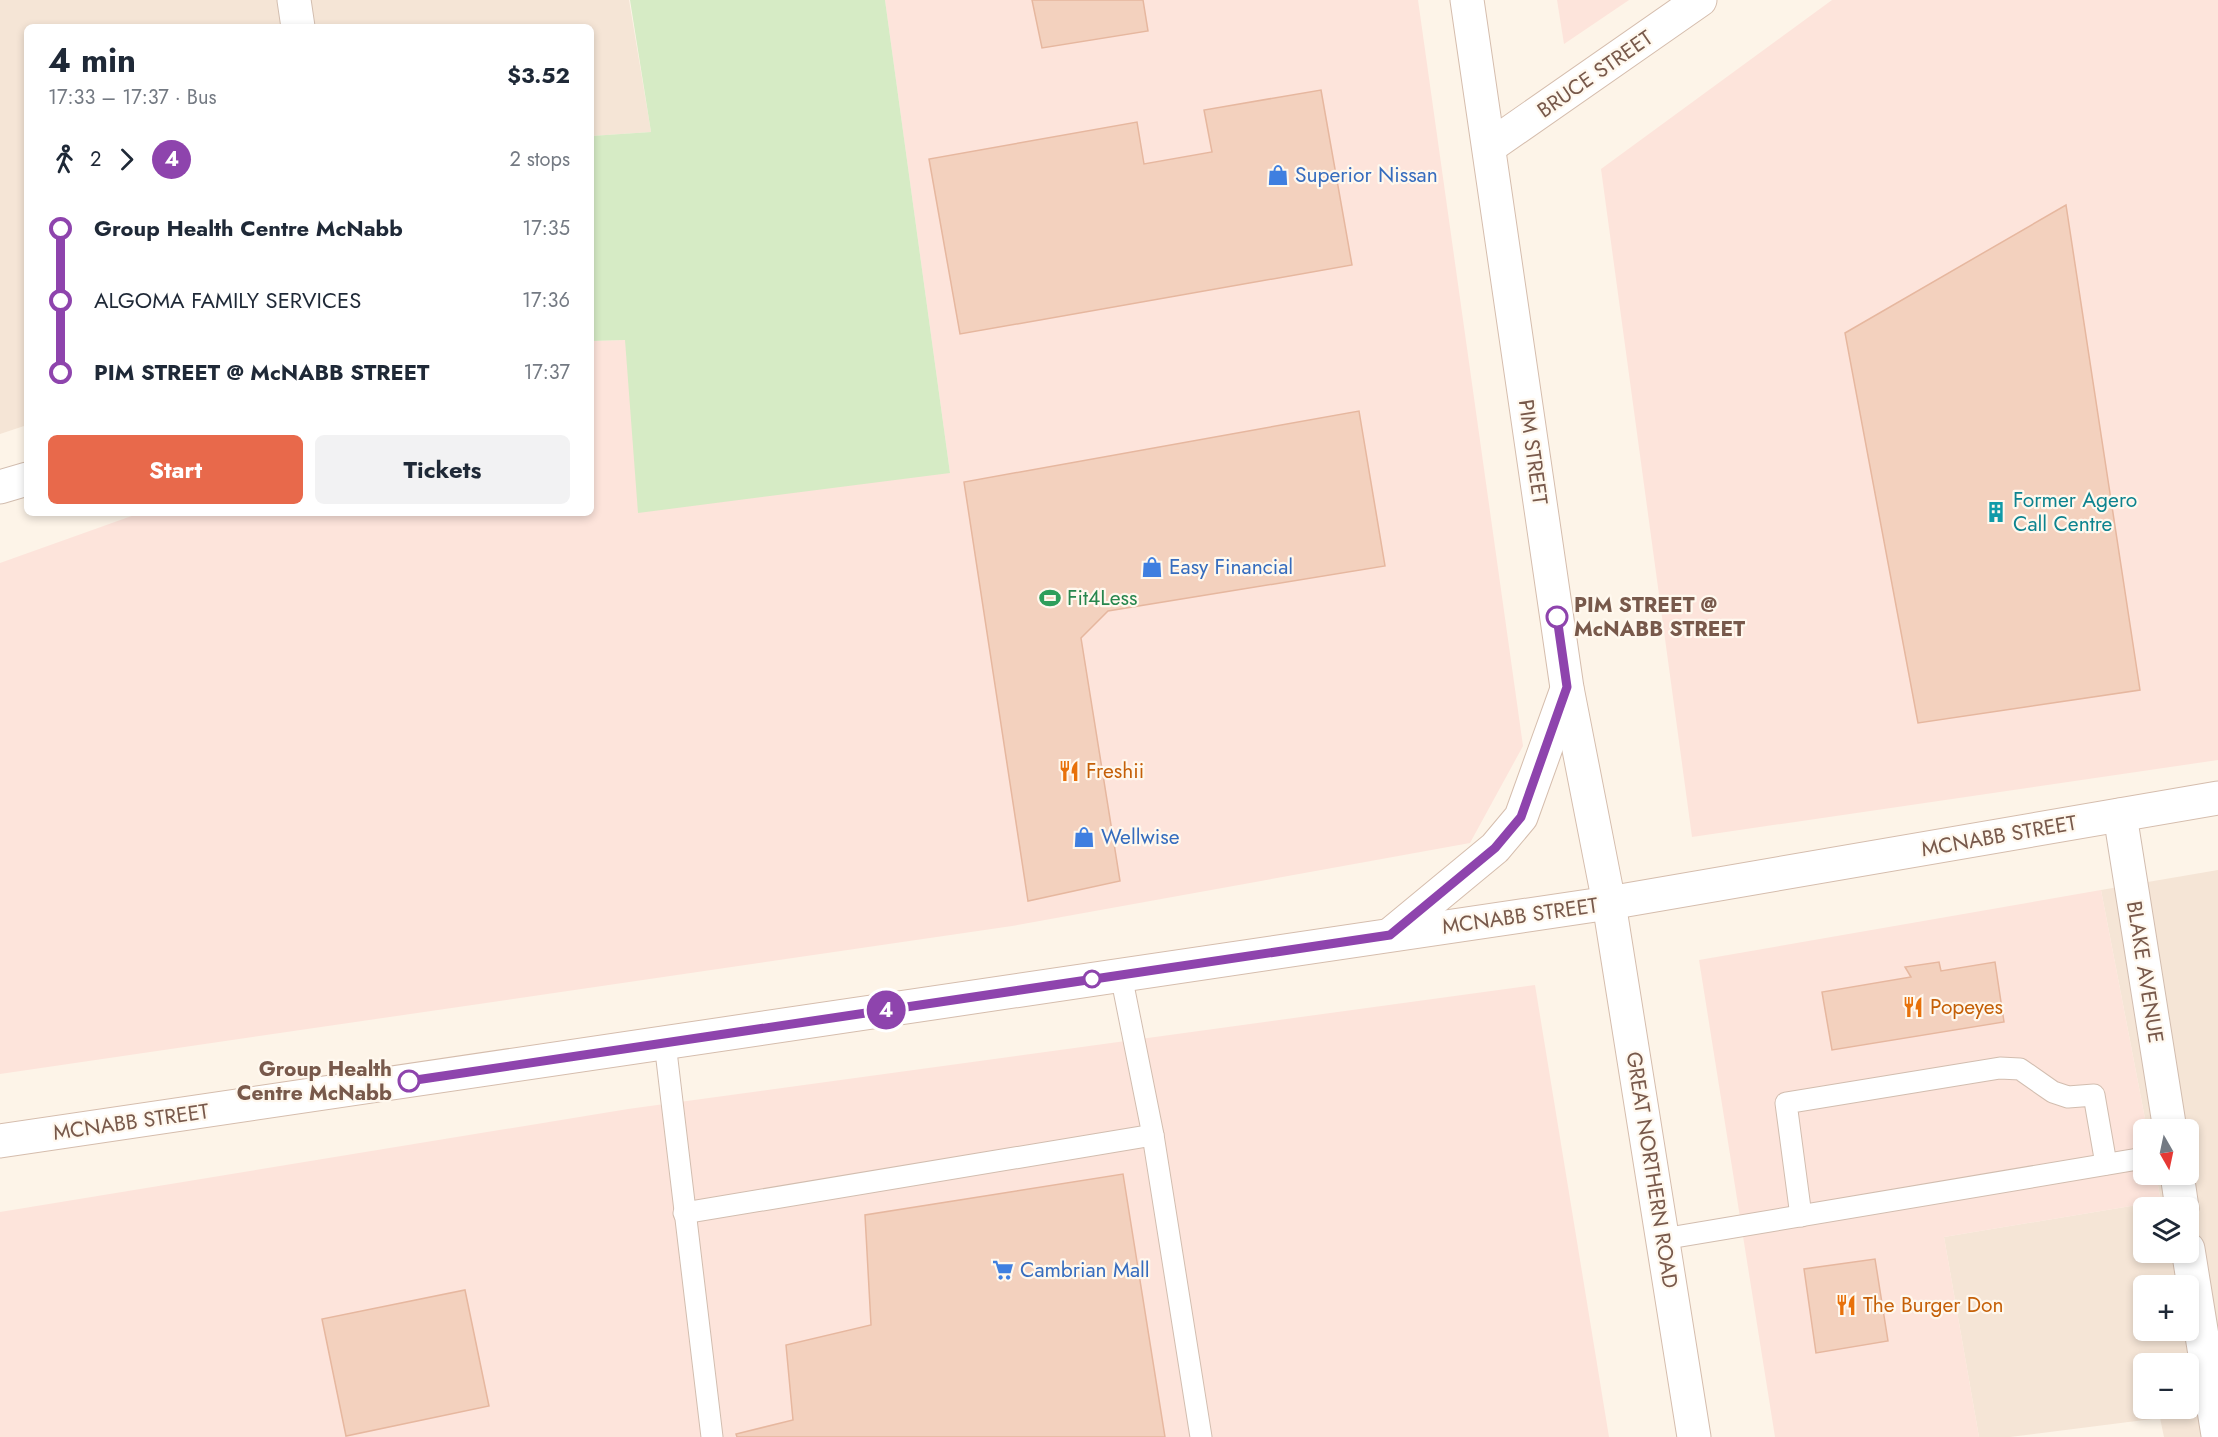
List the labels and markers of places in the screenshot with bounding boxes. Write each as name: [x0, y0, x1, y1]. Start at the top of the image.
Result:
place label: Superior Nissan: [1295, 160, 1438, 190]
shop icon: Superior Nissan: [1266, 163, 1290, 187]
place label: Former Agero Call Centre: [2013, 485, 2137, 539]
building icon: Former Agero Call Centre: [1984, 500, 2008, 524]
place label: Easy Financial: [1169, 552, 1293, 582]
shop icon: Easy Financial: [1140, 555, 1164, 579]
place label: Fit4Less: [1067, 583, 1137, 613]
sports icon: Fit4Less: [1038, 586, 1062, 610]
place label: PIM STREET @ McNABB STREET: [1574, 590, 1745, 644]
marker: PIM STREET @ McNABB STREET: [1546, 606, 1568, 628]
place label: Freshii: [1086, 756, 1144, 786]
restaurant icon: Freshii: [1057, 759, 1081, 783]
place label: Wellwise: [1101, 822, 1180, 852]
shop icon: Wellwise: [1072, 825, 1096, 849]
unlabelled marker: [1083, 970, 1101, 988]
place label: Popeyes: [1930, 992, 2003, 1022]
restaurant icon: Popeyes: [1901, 995, 1925, 1019]
place label: Group Health Centre McNabb: [237, 1054, 392, 1108]
marker: Group Health Centre McNabb: [398, 1070, 420, 1092]
place label: Cambrian Mall: [1020, 1255, 1150, 1285]
supermarket icon: Cambrian Mall: [991, 1258, 1015, 1282]
place label: The Burger Don: [1863, 1290, 2004, 1320]
restaurant icon: The Burger Don: [1834, 1293, 1858, 1317]

